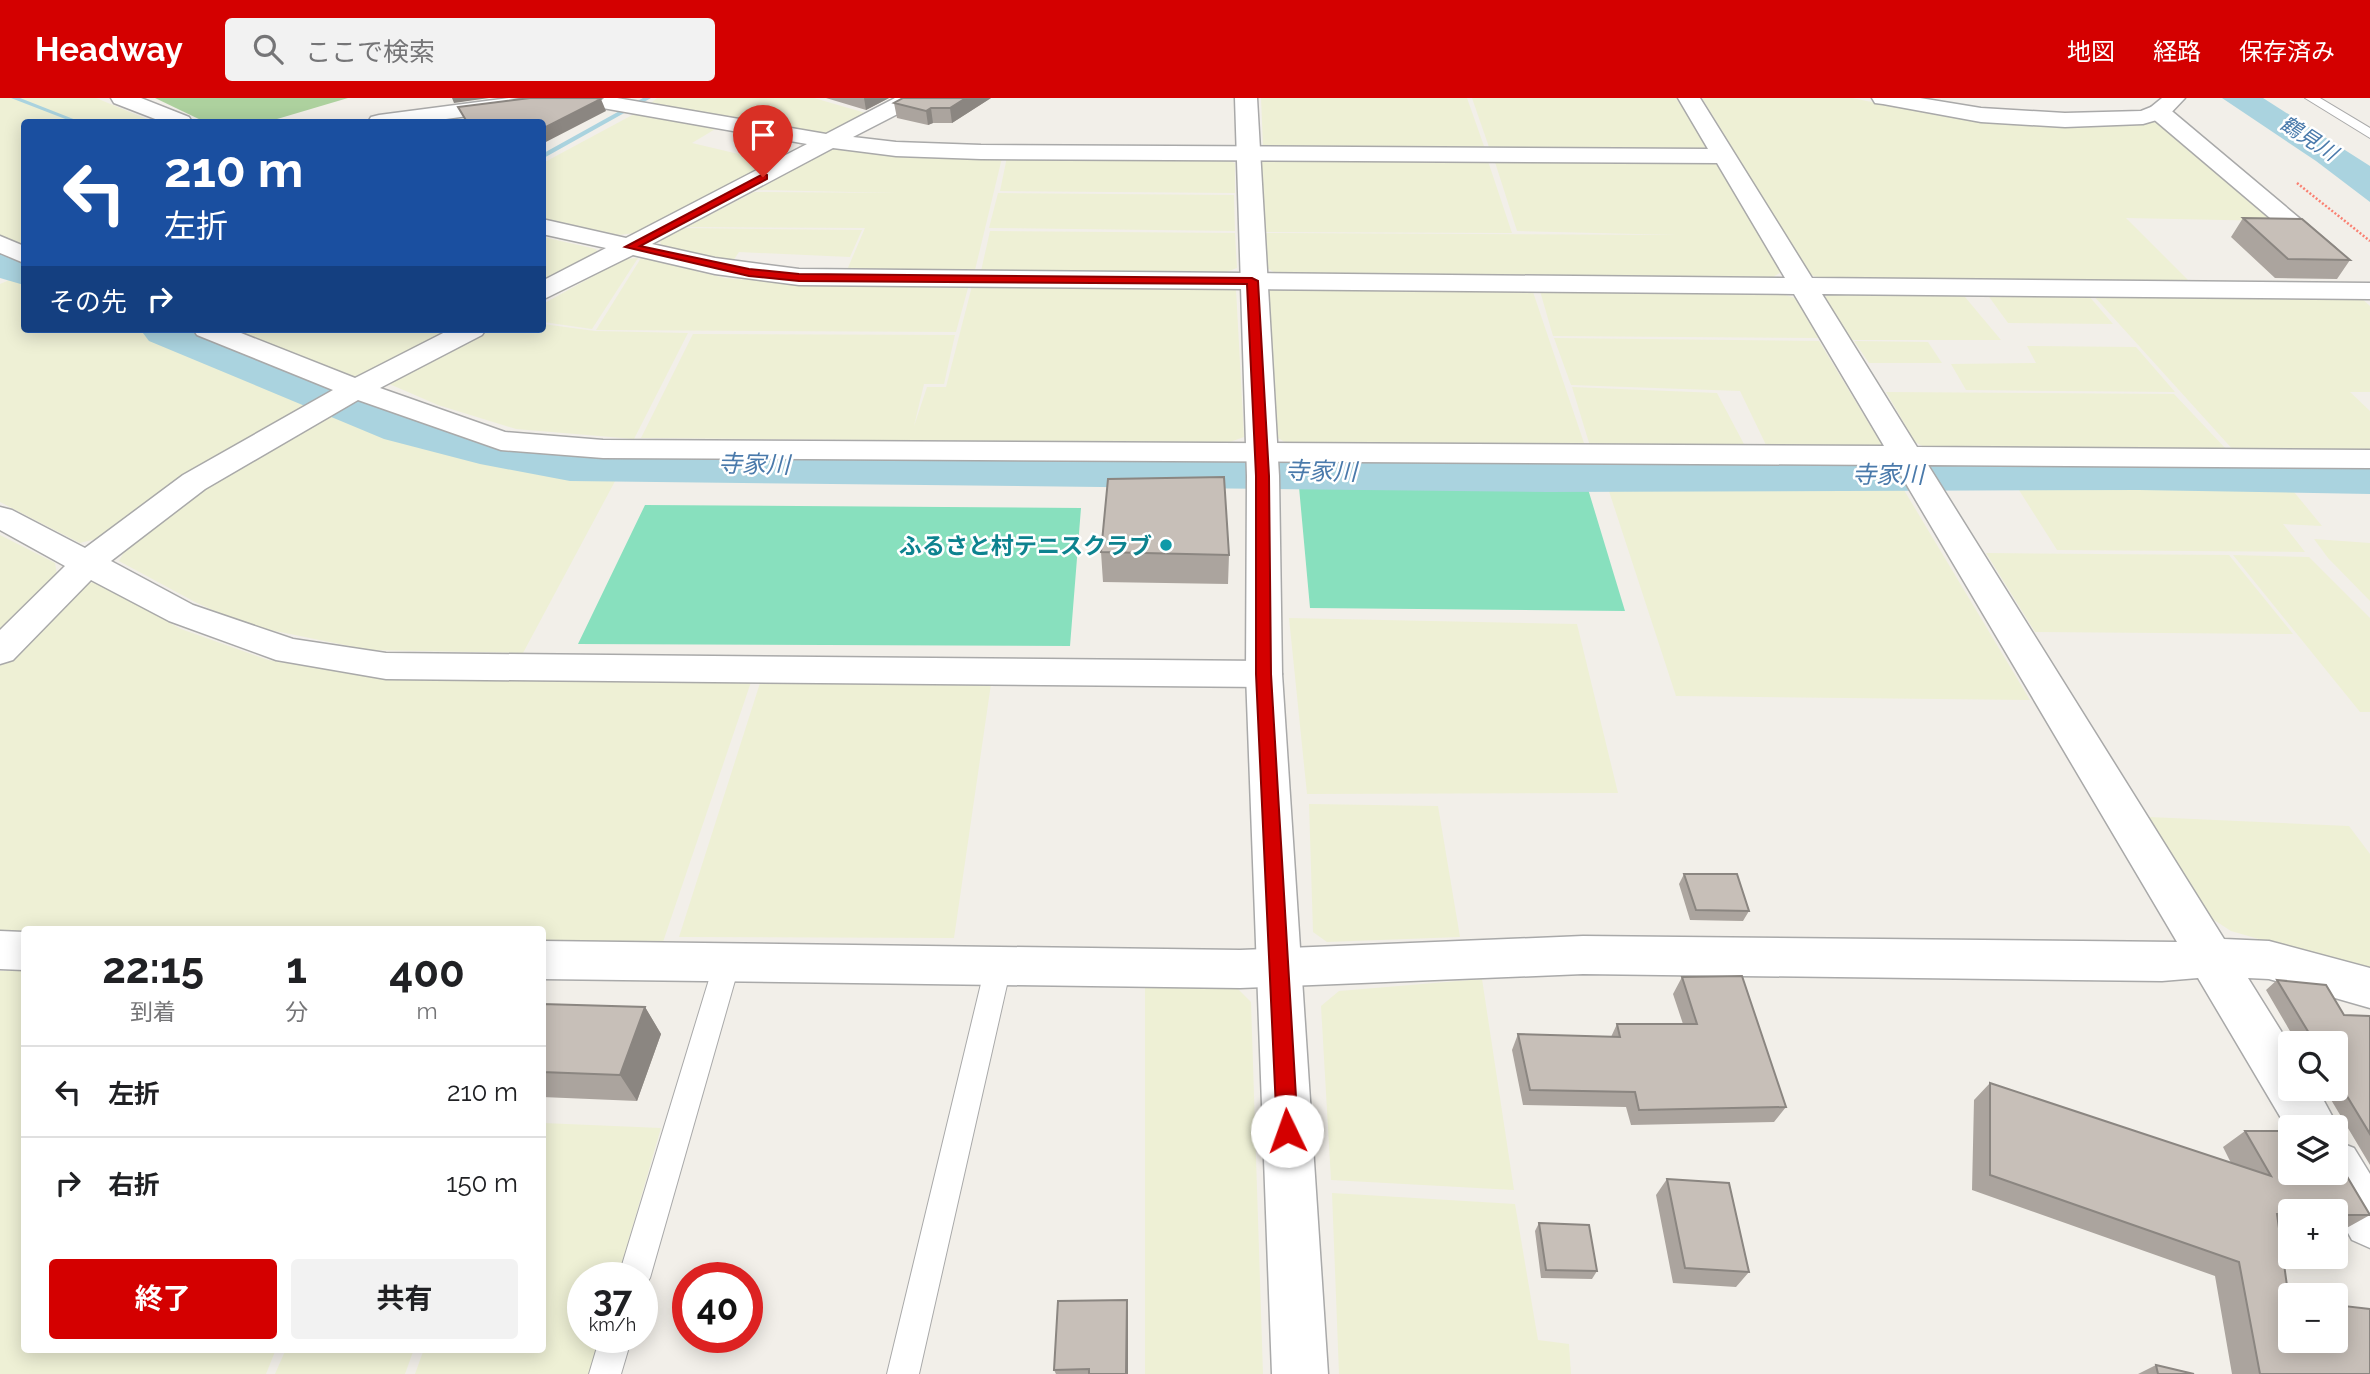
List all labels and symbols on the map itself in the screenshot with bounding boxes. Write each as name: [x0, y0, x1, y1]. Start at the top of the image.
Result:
pin: [733, 105, 793, 177]
water label: 鶴見川: [2276, 110, 2344, 167]
water label: 寺家川: [718, 449, 793, 479]
water label: 寺家川: [1285, 456, 1360, 486]
water label: 寺家川: [1852, 460, 1927, 489]
place label: ふるさと村テニスクラブ: [899, 532, 1152, 559]
marker: ふるさと村テニスクラブ: [1158, 537, 1174, 553]
position arrow: [1250, 1094, 1324, 1168]
speed limit sign: 40: [672, 1262, 763, 1353]

